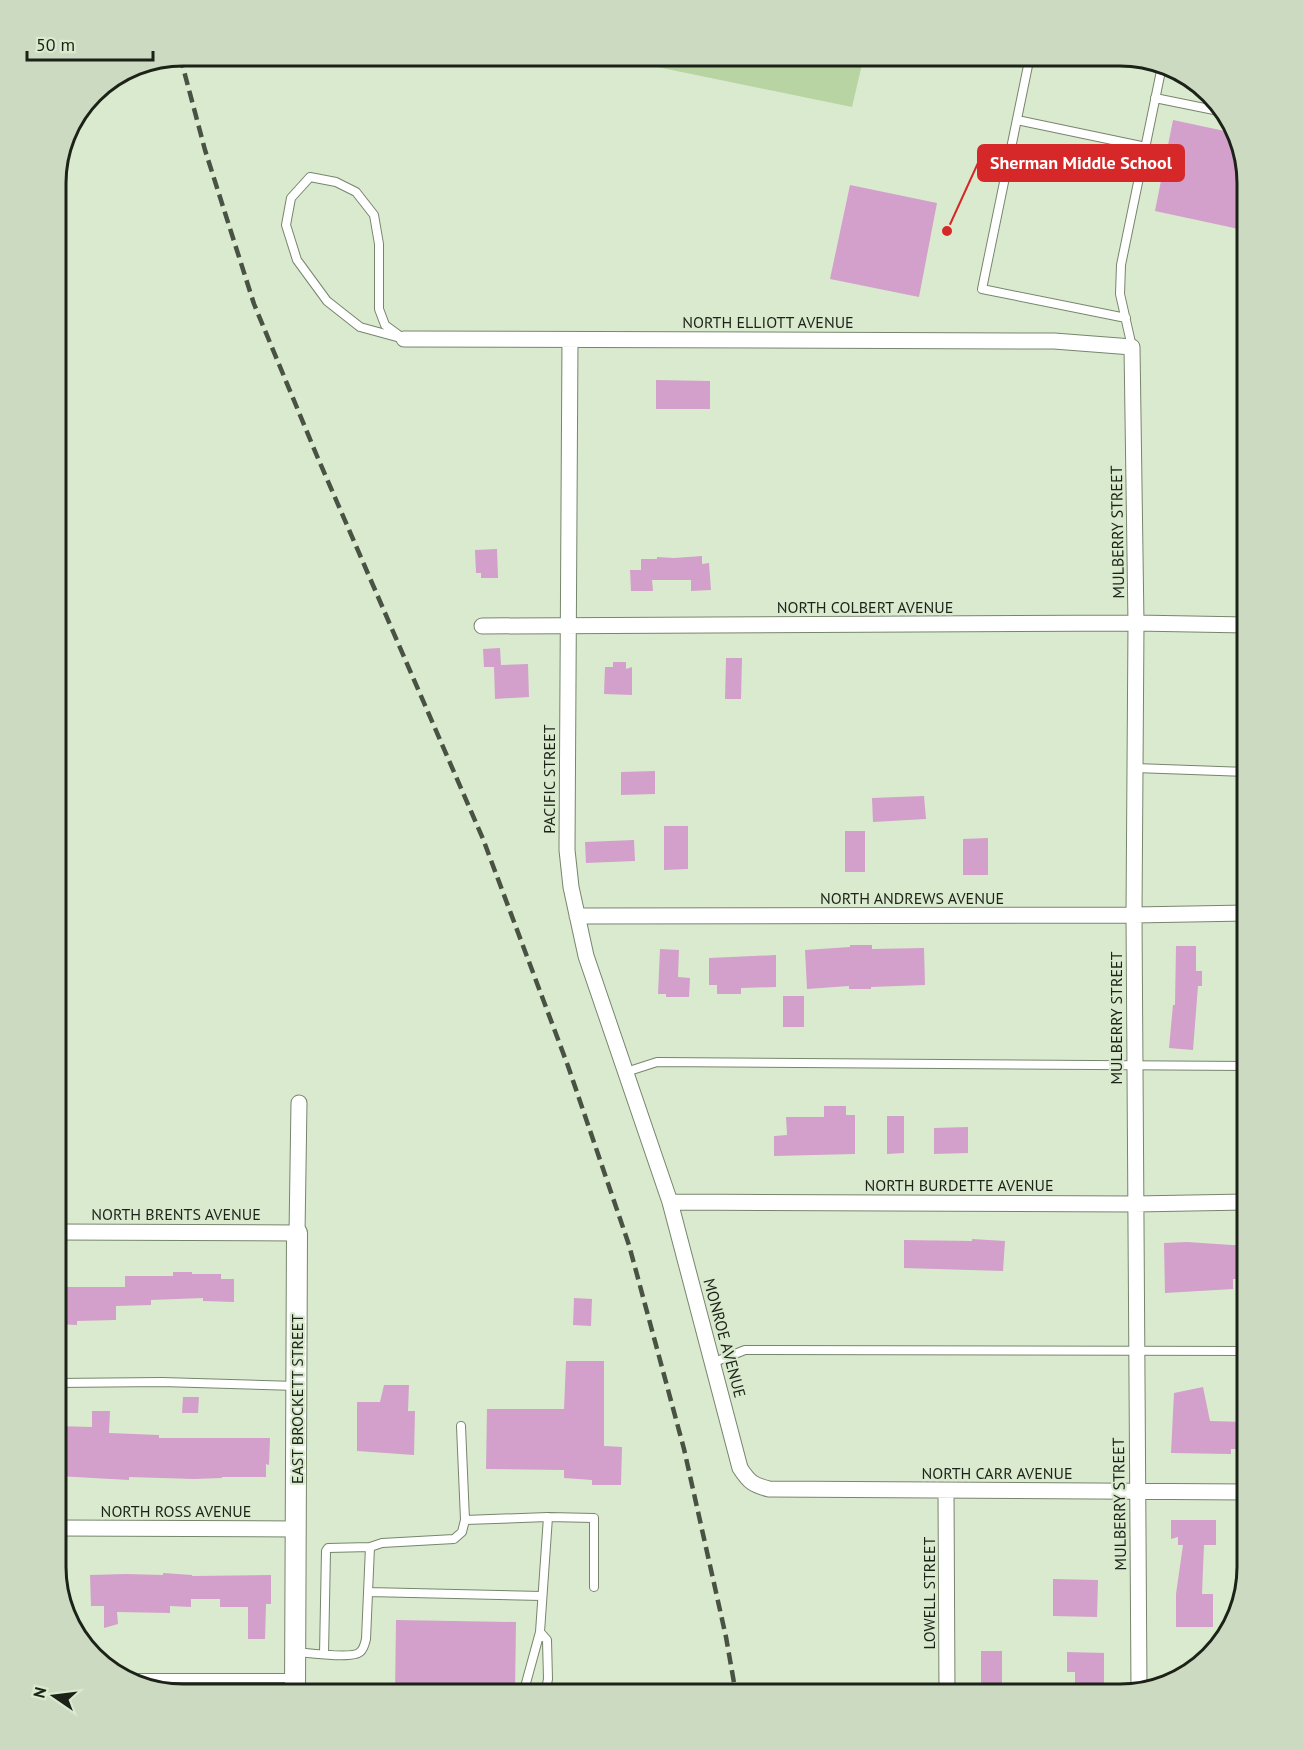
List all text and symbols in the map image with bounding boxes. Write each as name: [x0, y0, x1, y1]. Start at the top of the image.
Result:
scale bar: [27, 24, 153, 62]
text: 50 m: [36, 33, 75, 56]
callout: Sherman Middle School: [978, 145, 1184, 181]
text: Sherman Middle School: [990, 151, 1173, 174]
street label: NORTH ELLIOTT AVENUE: [682, 312, 854, 332]
street label: MULBERRY STREET: [1106, 465, 1128, 599]
street label: NORTH COLBERT AVENUE: [777, 597, 953, 617]
street label: PACIFIC STREET: [539, 724, 559, 834]
street label: NORTH ANDREWS AVENUE: [820, 888, 1004, 908]
street label: MULBERRY STREET: [1106, 951, 1126, 1085]
street label: NORTH BURDETTE AVENUE: [865, 1175, 1054, 1195]
street label: NORTH BRENTS AVENUE: [91, 1204, 261, 1224]
street label: MONROE AVENUE: [699, 1276, 751, 1400]
street label: EAST BROCKETT STREET: [287, 1314, 307, 1484]
street label: MULBERRY STREET: [1108, 1437, 1130, 1571]
street label: NORTH CARR AVENUE: [921, 1463, 1073, 1483]
street label: NORTH ROSS AVENUE: [101, 1501, 251, 1521]
street label: LOWELL STREET: [919, 1537, 939, 1649]
north arrow: [24, 1666, 84, 1726]
text: N: [28, 1685, 50, 1700]

